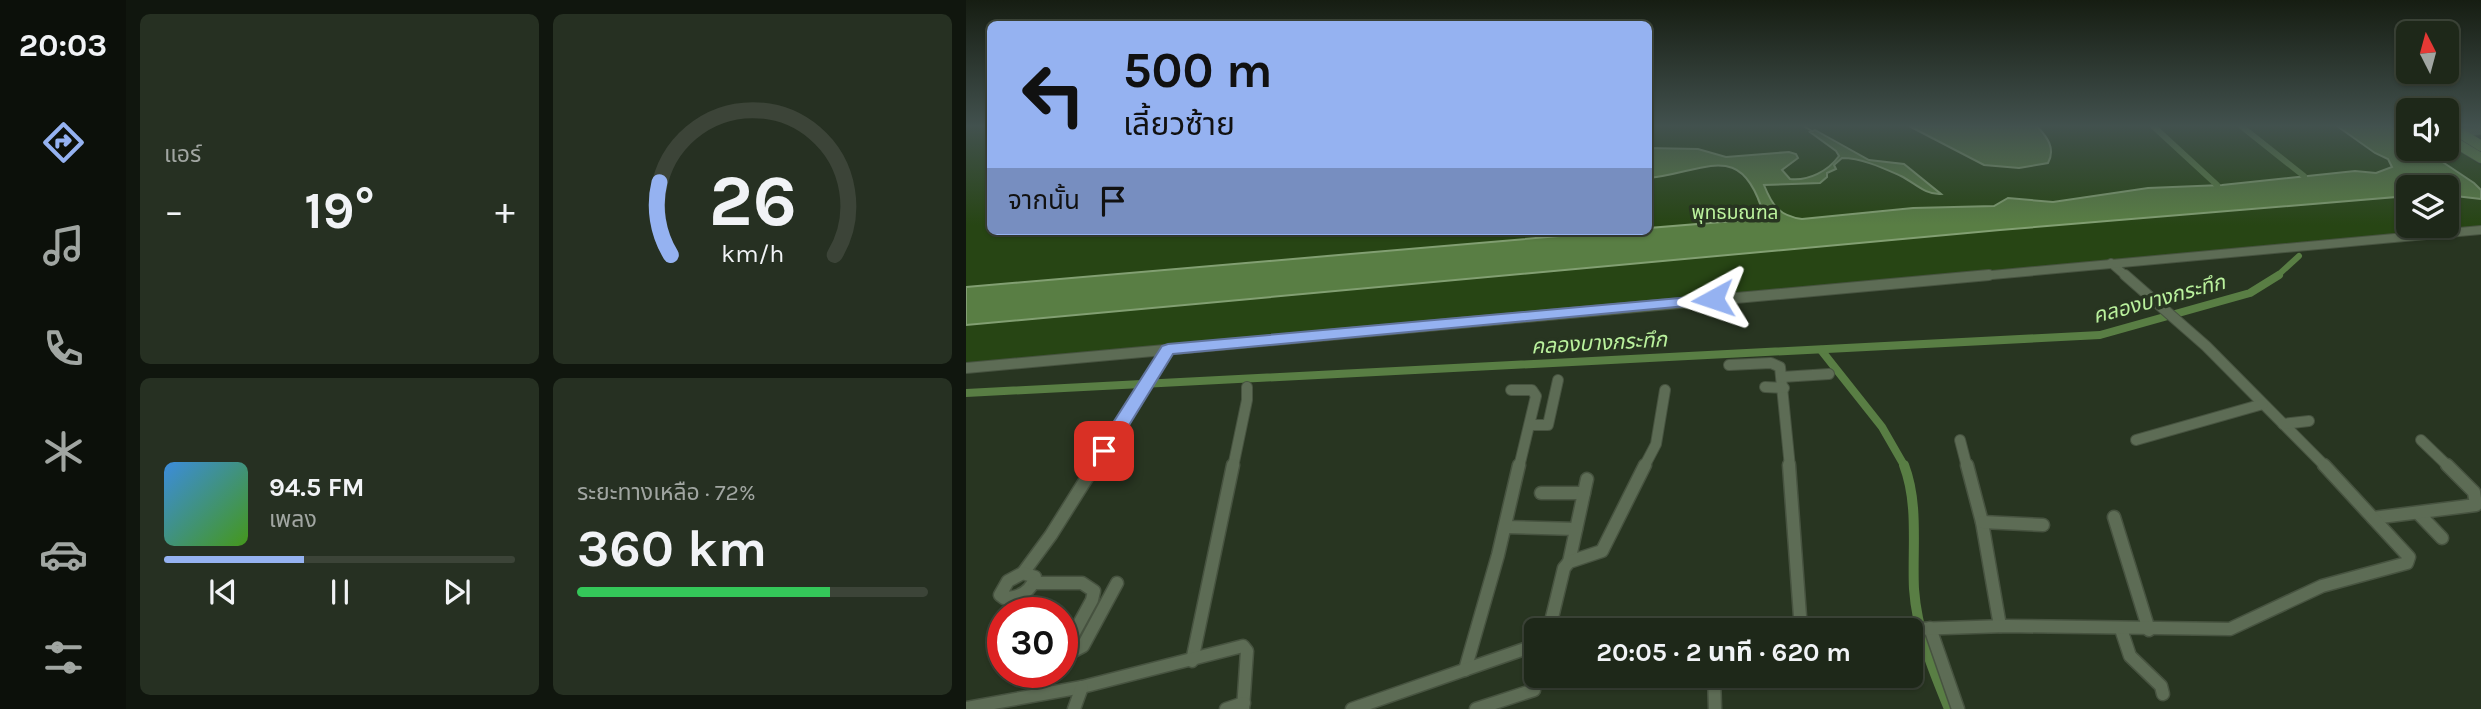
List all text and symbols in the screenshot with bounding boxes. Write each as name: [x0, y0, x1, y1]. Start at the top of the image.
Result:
north arrow: [2396, 21, 2459, 84]
map controls: [2396, 21, 2459, 238]
text: 20:03: [19, 27, 107, 64]
text: 500 m: [1123, 42, 1272, 99]
icon: left: [1008, 49, 1099, 140]
button: sound: [2396, 98, 2459, 161]
text: เลี้ยวซ้าย: [1123, 106, 1235, 143]
icon: directions: [39, 118, 88, 167]
text: แอร์: [164, 141, 201, 168]
text: 26: [708, 158, 797, 243]
button: layers: [2396, 175, 2459, 238]
text: 19°: [304, 180, 375, 241]
icon: arrive: [1094, 182, 1132, 220]
text: จากนั้น: [1008, 185, 1080, 216]
text: −: [164, 189, 184, 234]
text: +: [495, 189, 515, 234]
park label: พุทธมณฑล: [1692, 202, 1778, 224]
icon: music: [39, 221, 88, 270]
text: km/h: [721, 239, 784, 268]
position arrow: [1676, 262, 1750, 336]
water label: คลองบางกระทึก: [2090, 269, 2229, 328]
icon: phone: [39, 324, 88, 373]
water label: คลองบางกระทึก: [1530, 327, 1669, 359]
pin: [1074, 421, 1134, 481]
icon: climate: [39, 427, 88, 476]
icon: arrive: [1085, 432, 1123, 470]
text: 94.5 FM: [269, 472, 365, 503]
text: ระยะทางเหลือ · 72%: [577, 479, 756, 506]
text: เพลง: [269, 506, 317, 533]
text: 360 km: [577, 518, 767, 579]
icon: car: [39, 530, 88, 579]
icon: previous: [204, 573, 242, 611]
icon: pause: [321, 573, 359, 611]
icon: next: [438, 573, 476, 611]
speed limit sign: 30: [987, 597, 1078, 688]
icon: filters: [39, 633, 88, 682]
text: 20:05 · 2 นาที · 620 m: [1596, 637, 1851, 668]

